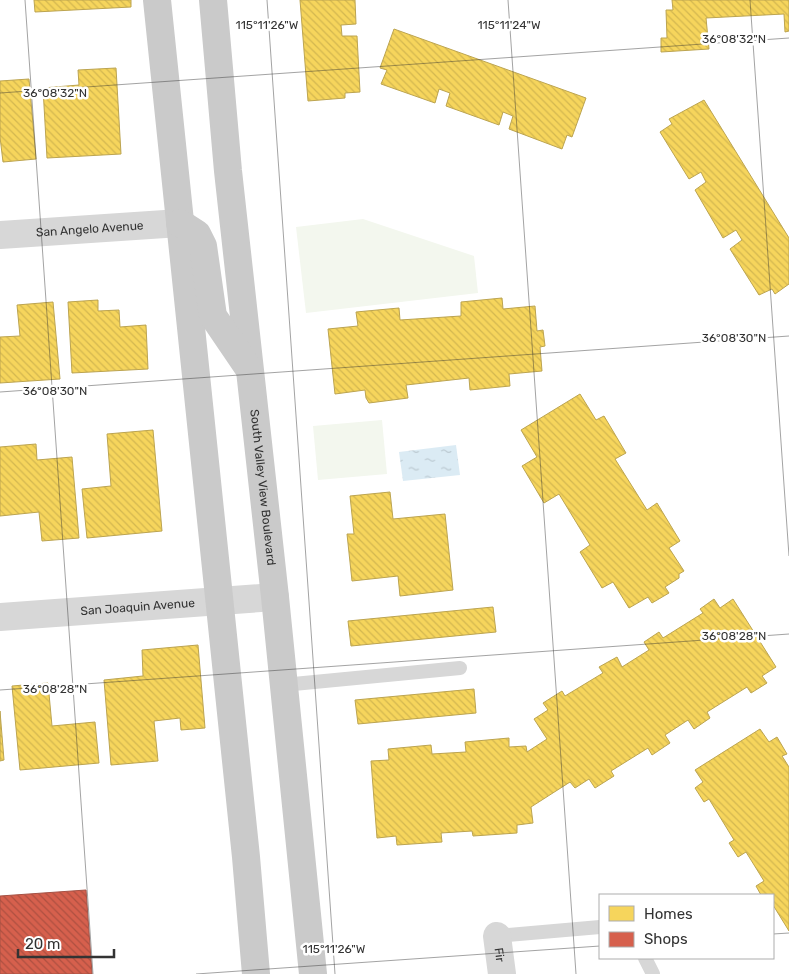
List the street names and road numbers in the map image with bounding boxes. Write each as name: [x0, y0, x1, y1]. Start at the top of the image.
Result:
street label: San Angelo Avenue: [36, 218, 144, 240]
street label: South Valley View Boulevard: [247, 409, 278, 566]
street label: San Joaquin Avenue: [80, 596, 196, 618]
street label: Fir: [492, 947, 507, 963]

